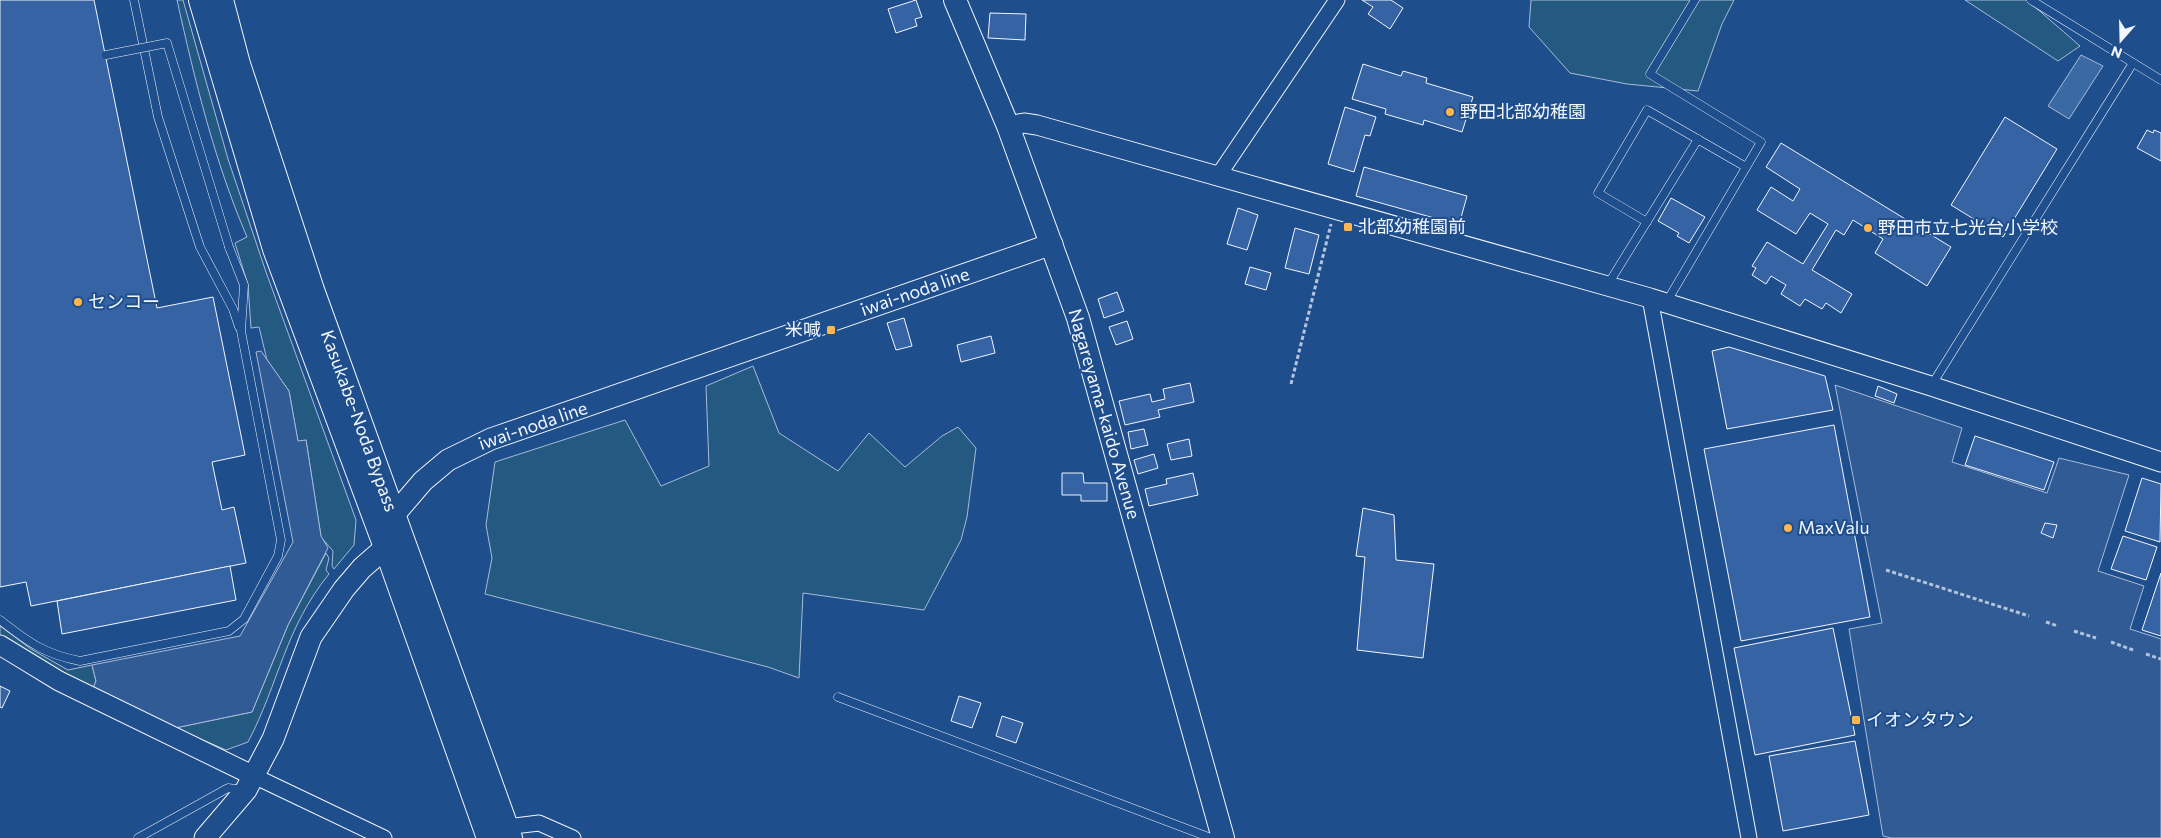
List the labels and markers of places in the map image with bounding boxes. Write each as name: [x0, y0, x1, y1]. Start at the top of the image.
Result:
place label: 野田北部幼稚園: [1460, 100, 1586, 122]
marker: 野田北部幼稚園: [1444, 106, 1456, 118]
place label: 北部幼稚園前: [1358, 215, 1466, 237]
place label: 野田市立七光台小学校: [1878, 216, 2058, 238]
marker: 北部幼稚園前: [1342, 221, 1354, 233]
marker: 野田市立七光台小学校: [1862, 222, 1874, 234]
place label: センコー: [88, 290, 160, 312]
marker: センコー: [72, 296, 84, 308]
place label: 米喊: [785, 318, 821, 340]
marker: 米喊: [825, 324, 837, 336]
place label: MaxValu: [1798, 516, 1870, 538]
marker: MaxValu: [1782, 522, 1794, 534]
place label: イオンタウン: [1866, 708, 1974, 730]
marker: イオンタウン: [1850, 714, 1862, 726]

